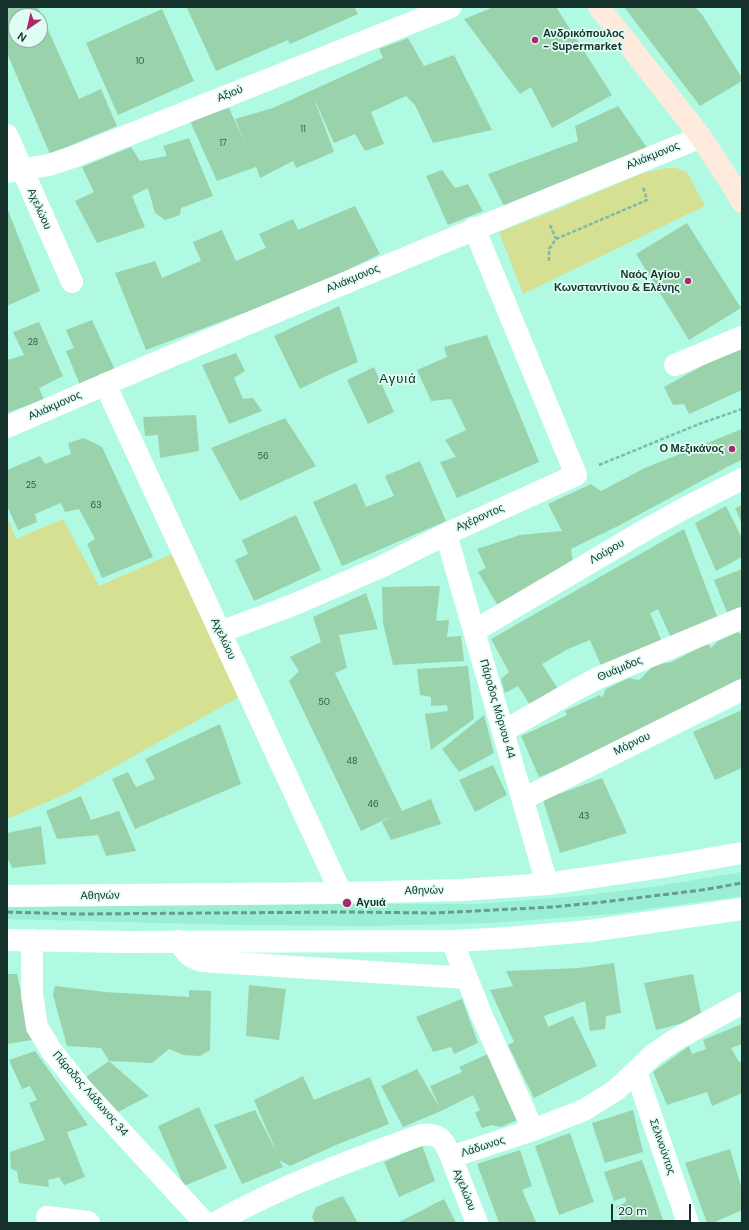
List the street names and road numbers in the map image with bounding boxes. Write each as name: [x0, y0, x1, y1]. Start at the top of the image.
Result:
street label: Αξιού: [215, 83, 245, 105]
street label: Αλιάκμονος: [624, 139, 682, 173]
street label: Αχελώου: [24, 186, 54, 232]
street label: Αλιάκμονος: [324, 262, 382, 296]
street label: Αλιάκμονος: [27, 388, 83, 424]
street label: Αχέροντος: [454, 502, 506, 534]
street label: Λούρου: [587, 537, 627, 567]
street label: Αχελώου: [208, 616, 238, 662]
street label: Θυάμιδος: [596, 654, 644, 684]
street label: Πάροδος Μόρνου 44: [477, 658, 517, 760]
street label: Μόρνου: [612, 729, 652, 759]
street label: Αθηνών: [404, 884, 444, 898]
street label: Αθηνών: [80, 889, 120, 903]
street label: Πάροδος Λάδωνος 34: [49, 1049, 131, 1139]
street label: Σελινούντος: [646, 1117, 678, 1177]
street label: Λάδωνος: [459, 1134, 507, 1160]
street label: Αχελώου: [450, 1167, 478, 1213]

